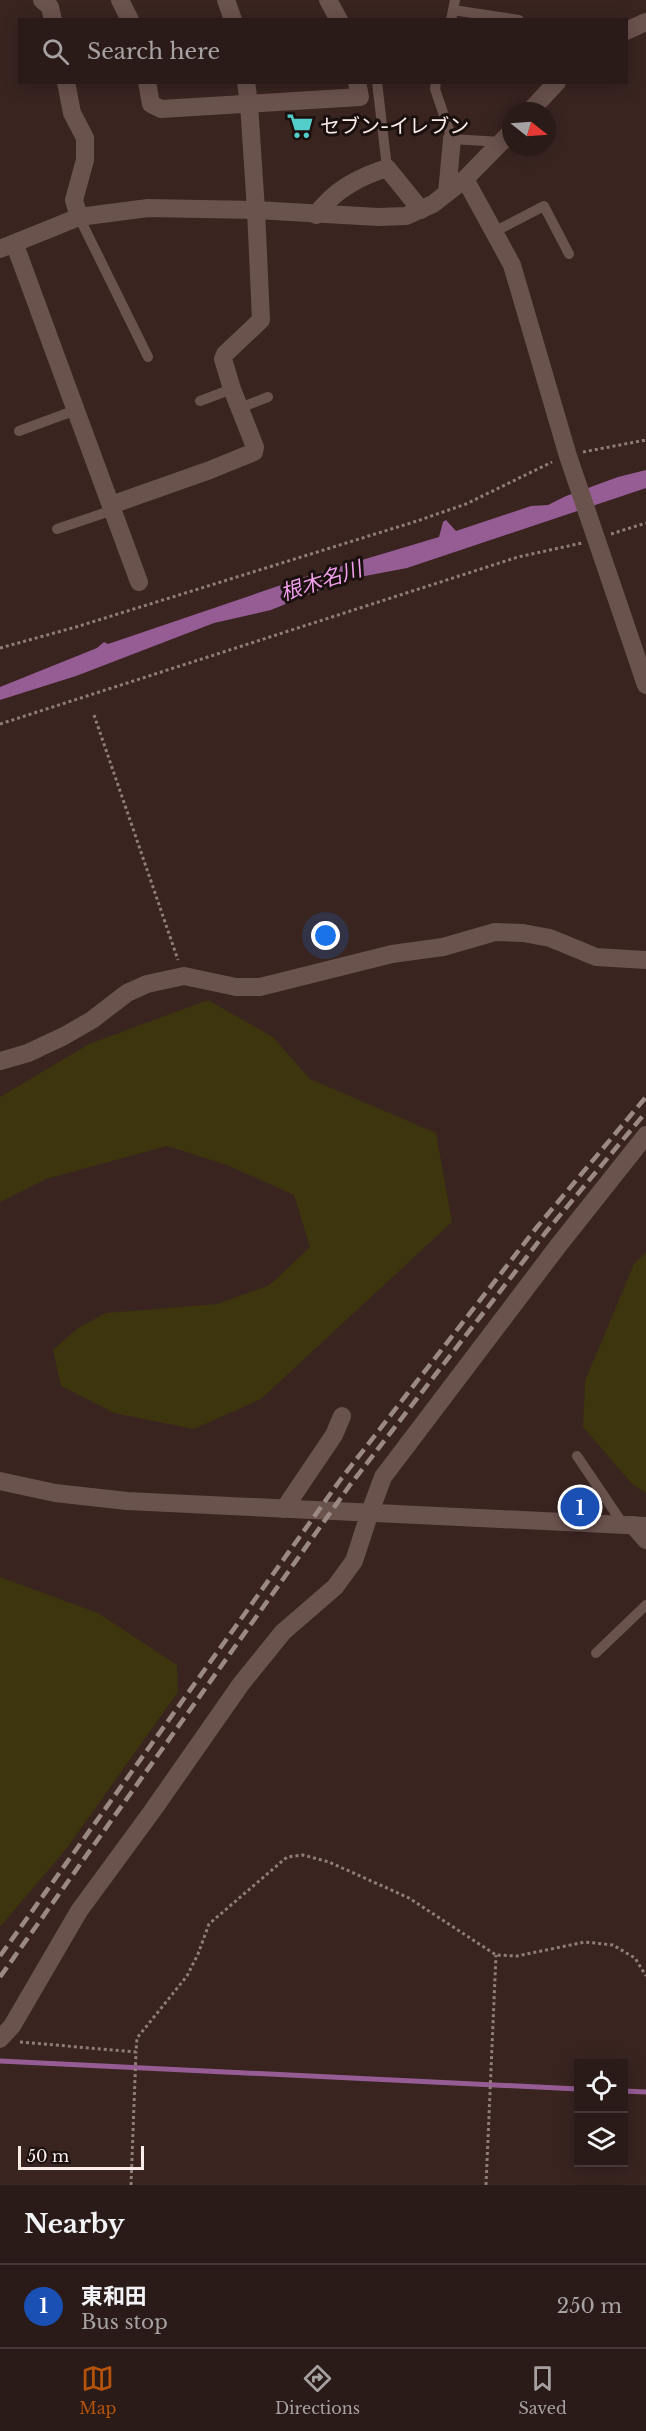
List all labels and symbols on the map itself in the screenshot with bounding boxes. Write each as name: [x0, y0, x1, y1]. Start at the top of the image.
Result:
north arrow: [502, 102, 556, 156]
supermarket icon: セブン-イレブン: [285, 111, 315, 141]
place label: セブン-イレブン: [320, 114, 469, 138]
water label: 根木名川: [277, 555, 367, 606]
your location: [311, 921, 340, 950]
pin: 1: [560, 1484, 600, 1530]
scale bar: [18, 2143, 144, 2170]

